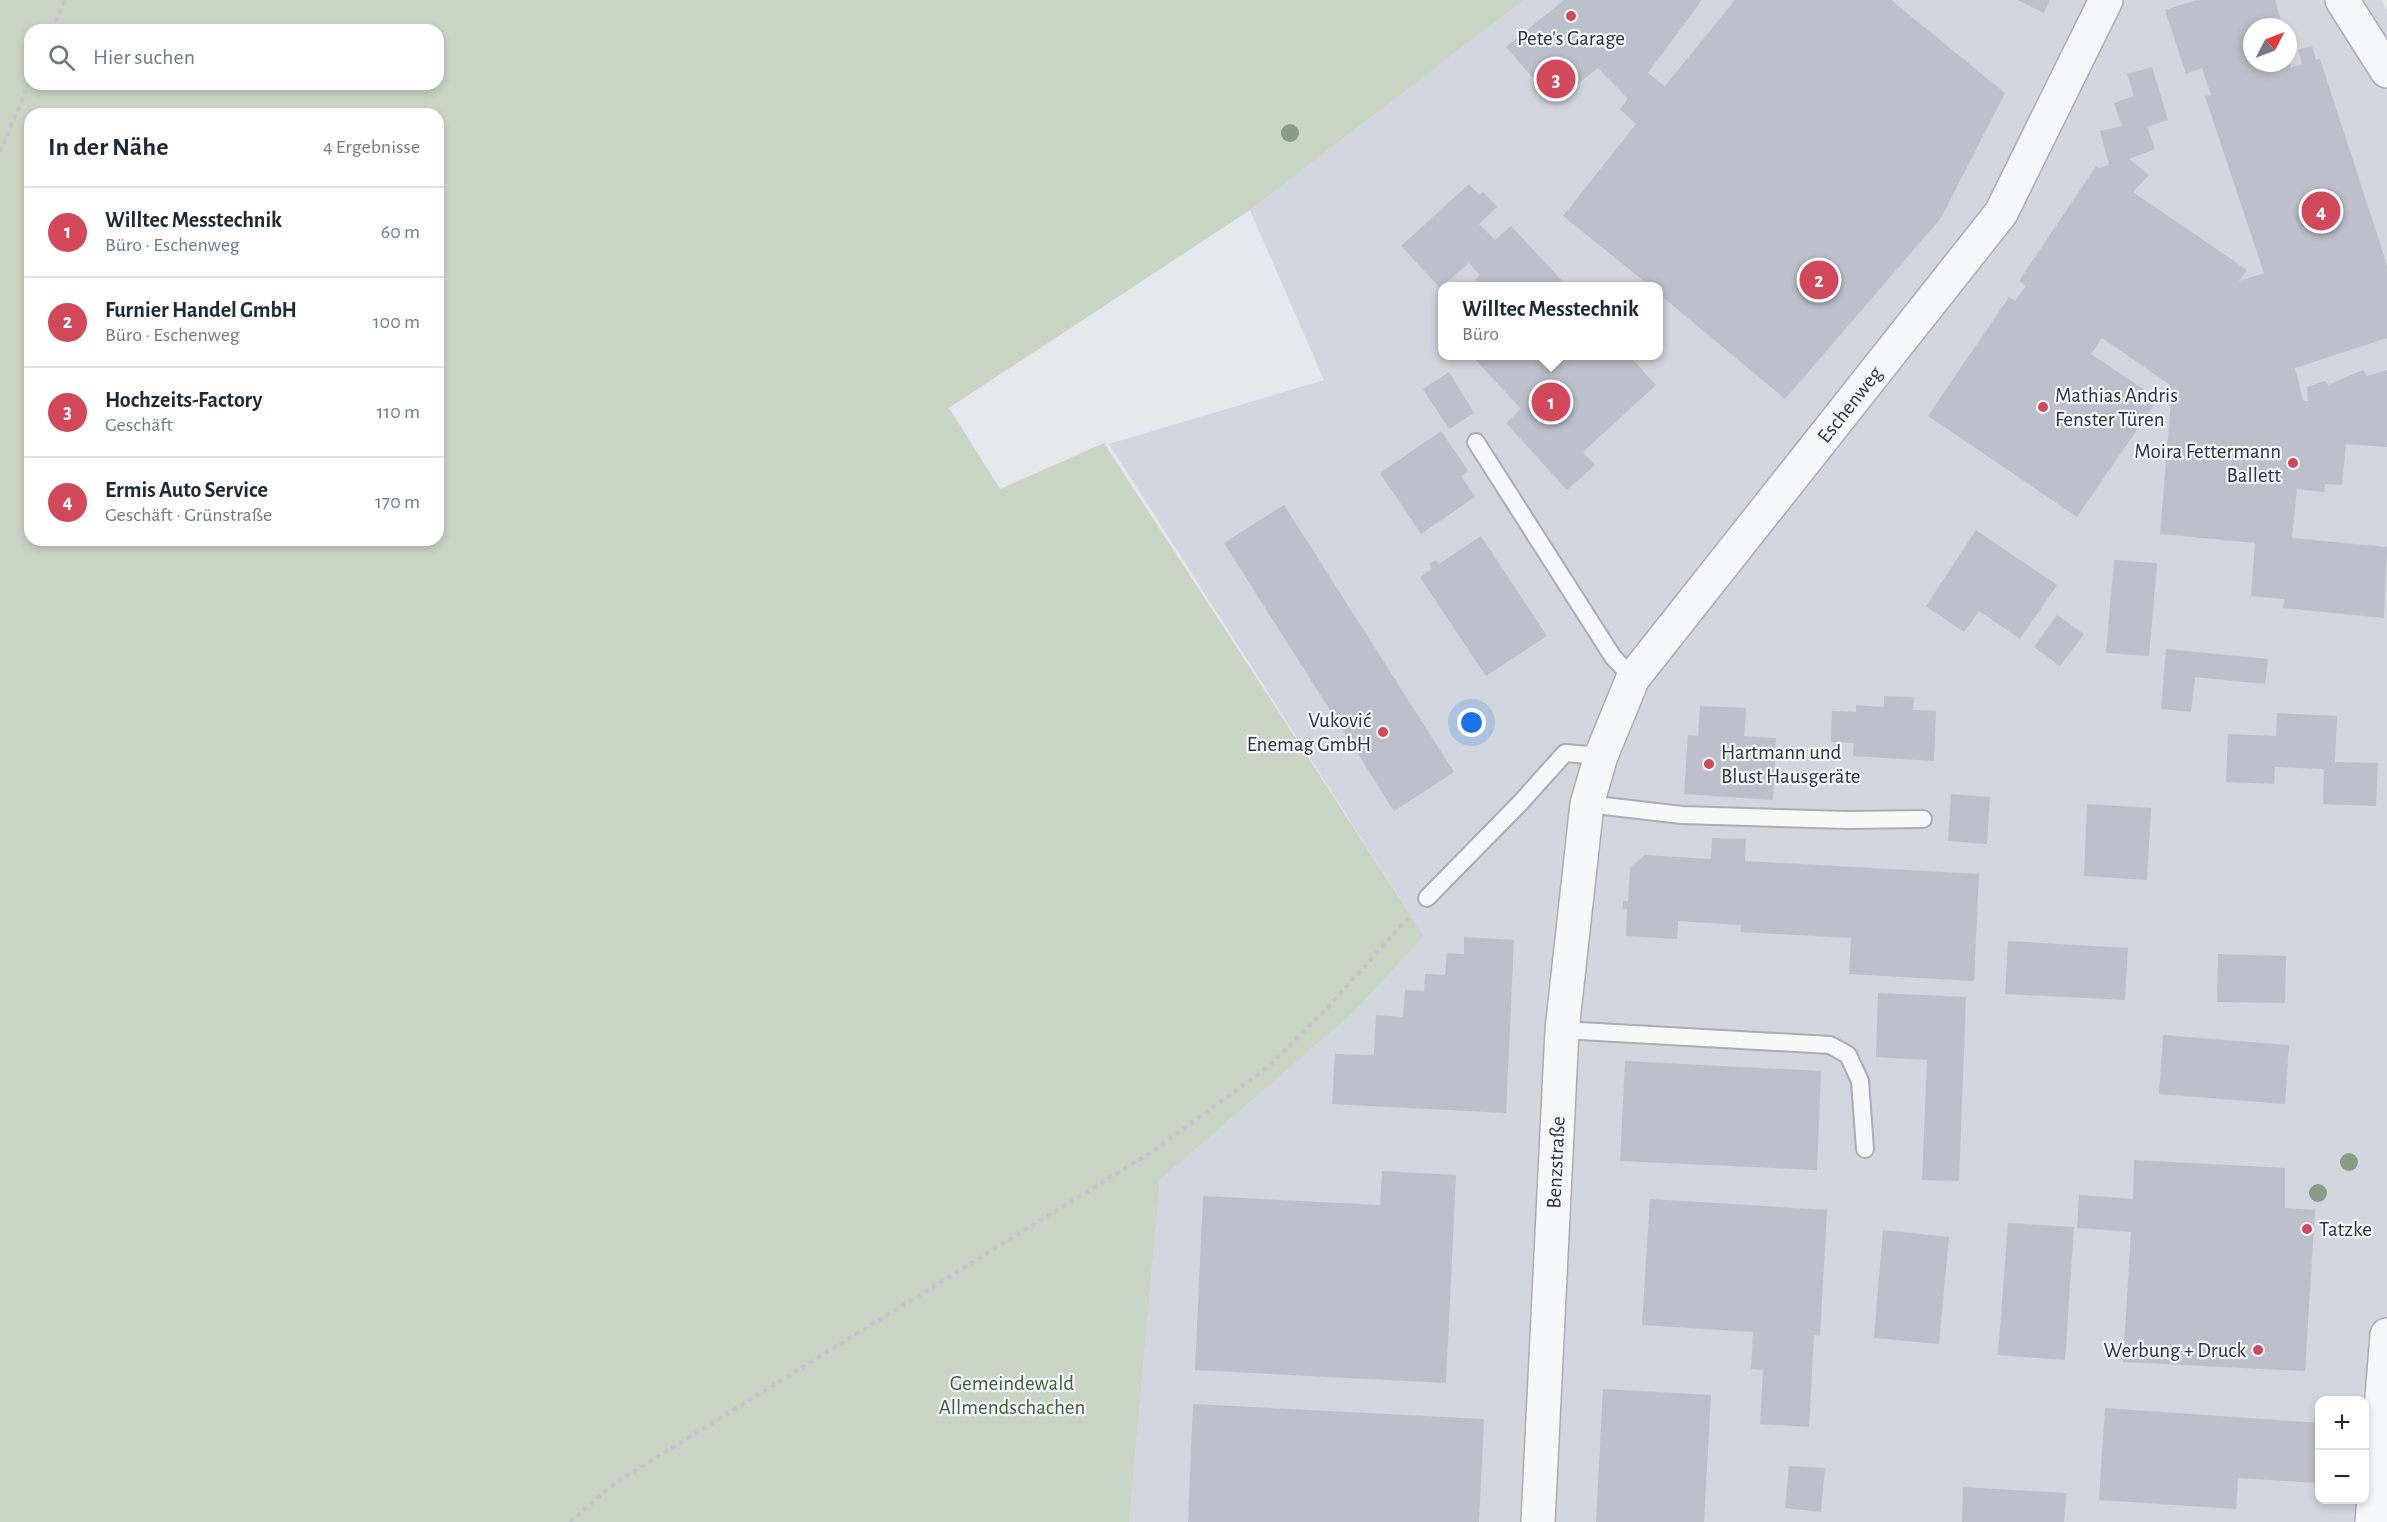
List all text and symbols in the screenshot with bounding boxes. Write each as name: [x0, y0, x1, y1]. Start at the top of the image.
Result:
marker: Pete's Garage: [1564, 9, 1578, 23]
north arrow: [2243, 18, 2297, 72]
search box: [24, 24, 444, 90]
place label: Pete's Garage: [1517, 28, 1625, 49]
icon: search: [45, 41, 78, 74]
text: Hier suchen: [93, 46, 195, 68]
pin: 3: [1536, 56, 1576, 101]
text: In der Nähe: [48, 134, 168, 160]
text: 4 Ergebnisse: [323, 137, 420, 157]
pin: 4: [2302, 188, 2340, 234]
text: Willtec Messtechnik: [105, 209, 282, 231]
text: 1: [64, 222, 71, 242]
text: 60 m: [381, 222, 420, 242]
text: Büro · Eschenweg: [105, 235, 239, 255]
pin: 2: [1800, 258, 1838, 302]
popup: [1438, 282, 1663, 360]
text: Willtec Messtechnik: [1462, 298, 1639, 320]
text: Furnier Handel GmbH: [105, 299, 297, 321]
text: 2: [63, 312, 72, 332]
text: 100 m: [373, 312, 420, 332]
text: Büro: [1462, 324, 1499, 344]
text: Büro · Eschenweg: [105, 325, 239, 345]
street label: Eschenweg: [1813, 362, 1887, 447]
pin: 1: [1532, 380, 1570, 424]
place label: Mathias Andris Fenster Türen: [2055, 385, 2178, 430]
text: Hochzeits-Factory: [105, 389, 262, 411]
marker: Mathias Andris Fenster Türen: [2036, 400, 2050, 414]
text: 3: [63, 402, 72, 422]
text: 110 m: [376, 402, 420, 422]
text: Geschäft: [105, 415, 173, 435]
place label: Moira Fettermann Ballett: [2134, 441, 2281, 486]
marker: Moira Fettermann Ballett: [2286, 456, 2300, 470]
text: Ermis Auto Service: [105, 479, 268, 501]
text: 4: [62, 492, 73, 512]
text: 170 m: [375, 492, 420, 512]
text: Geschäft · Grünstraße: [105, 505, 272, 525]
your location: [1457, 708, 1486, 737]
place label: Vuković Enemag GmbH: [1247, 710, 1371, 755]
marker: Vuković Enemag GmbH: [1376, 725, 1390, 739]
place label: Hartmann und Blust Hausgeräte: [1721, 742, 1861, 787]
marker: Hartmann und Blust Hausgeräte: [1702, 757, 1716, 771]
street label: Benzstraße: [1543, 1116, 1569, 1209]
place label: Tatzke: [2319, 1219, 2372, 1240]
marker: Tatzke: [2300, 1222, 2314, 1236]
place label: Werbung + Druck: [2104, 1340, 2246, 1361]
marker: Werbung + Druck: [2251, 1343, 2265, 1357]
park label: Gemeindewald Allmendschachen: [939, 1373, 1085, 1418]
map controls: [2315, 1396, 2369, 1504]
button: +: [2315, 1396, 2369, 1450]
button: −: [2315, 1450, 2369, 1504]

